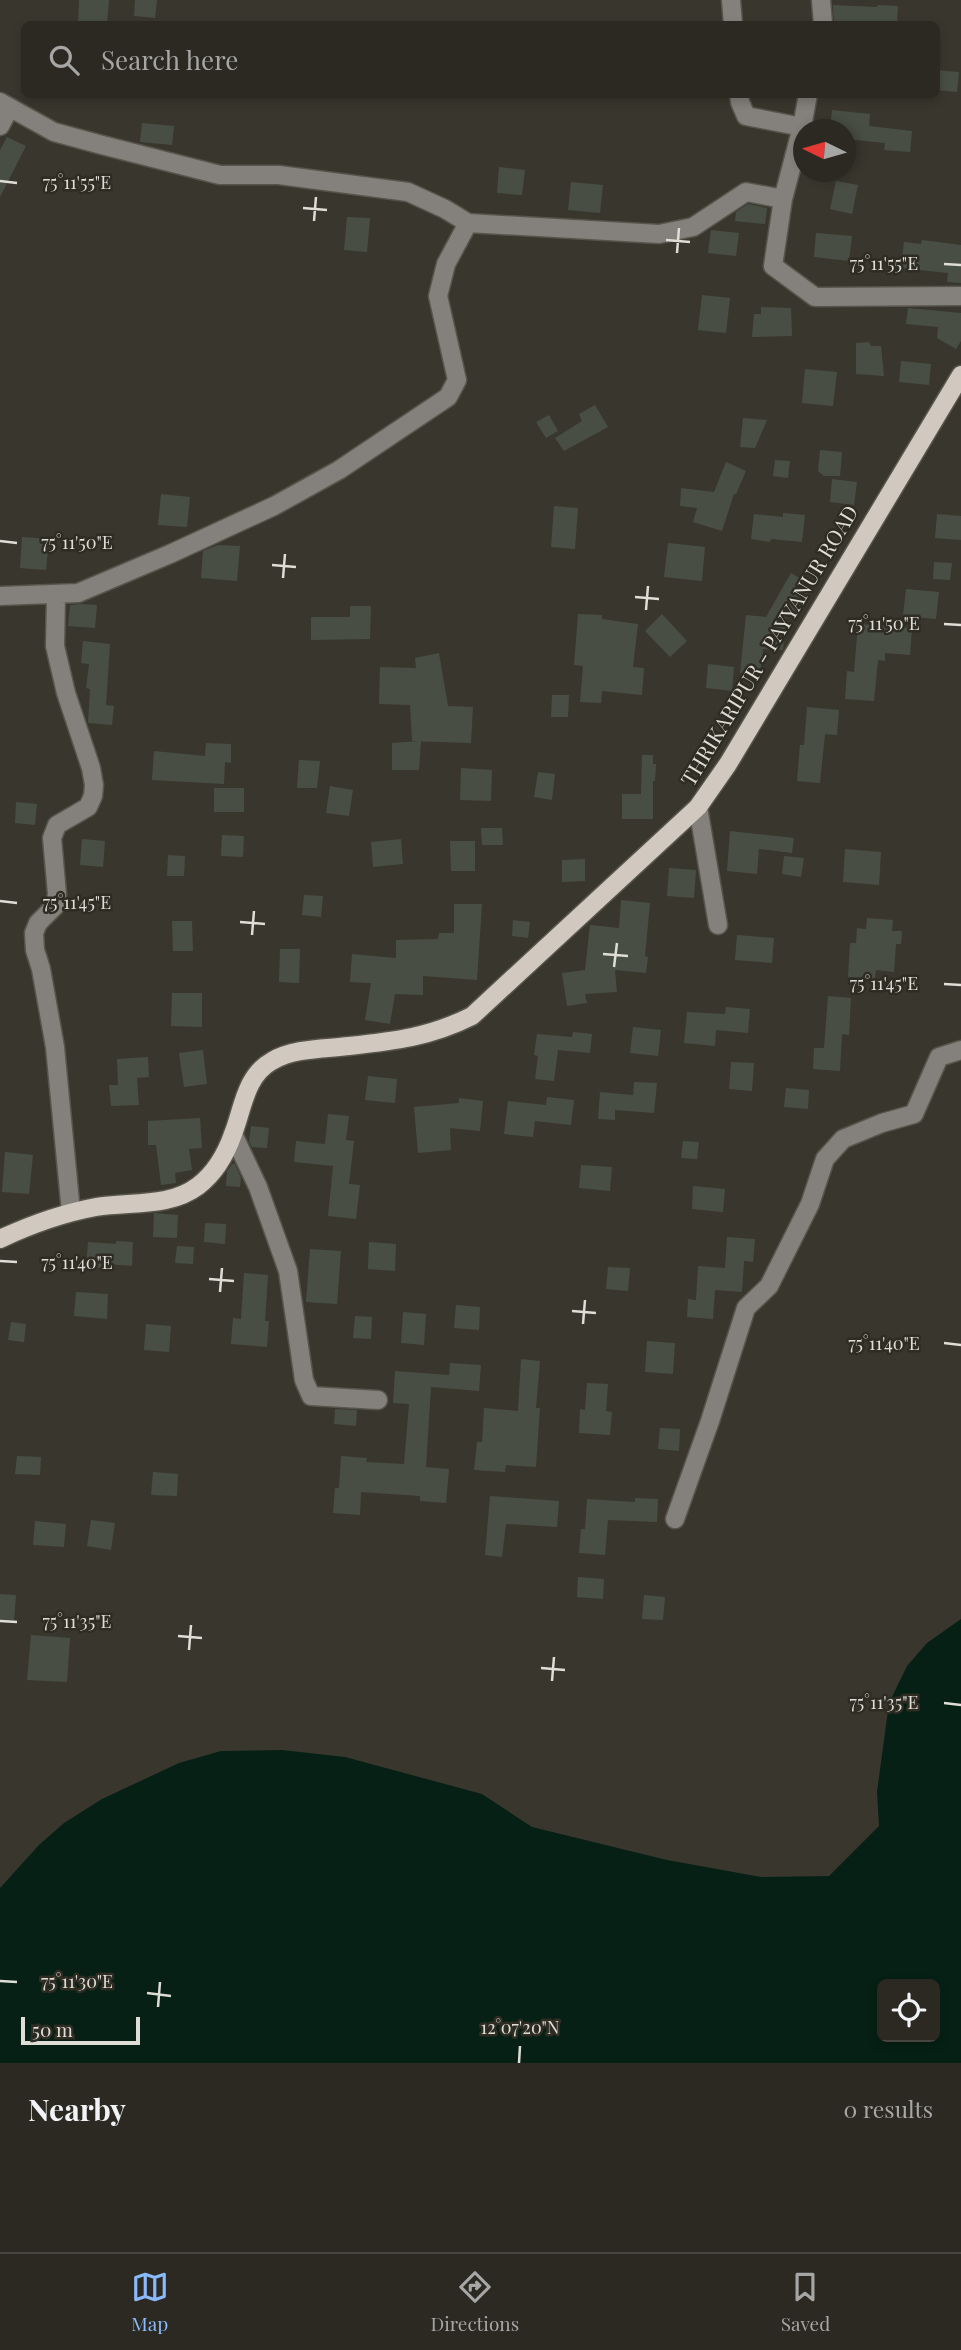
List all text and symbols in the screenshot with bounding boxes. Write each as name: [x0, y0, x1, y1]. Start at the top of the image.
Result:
search box: [21, 21, 940, 98]
icon: search: [45, 41, 83, 79]
text: Search here: [101, 42, 238, 77]
north arrow: [793, 119, 856, 182]
text: 75°11'55"E: [43, 170, 111, 194]
text: 75°11'55"E: [850, 251, 918, 275]
street label: THRIKARIPUR - PAYYANUR ROAD: [673, 499, 863, 790]
text: 75°11'50"E: [41, 530, 113, 554]
text: 75°11'50"E: [848, 611, 920, 635]
text: 75°11'45"E: [43, 890, 111, 914]
text: 75°11'45"E: [850, 971, 918, 995]
text: 75°11'40"E: [41, 1250, 113, 1274]
text: 75°11'40"E: [848, 1331, 920, 1355]
text: 75°11'35"E: [42, 1609, 112, 1633]
text: 75°11'35"E: [849, 1690, 919, 1714]
text: 75°11'30"E: [41, 1969, 113, 1993]
map controls: [877, 1979, 940, 2042]
button: locate: [877, 1979, 940, 2042]
scale bar: [21, 2014, 140, 2046]
text: 12°07'20"N: [480, 2015, 560, 2039]
text: 50 m: [32, 2016, 73, 2042]
text: Nearby: [28, 2089, 126, 2129]
text: 0 results: [843, 2093, 933, 2124]
tab: Map: [131, 2268, 169, 2336]
tab: Directions: [430, 2268, 519, 2336]
tab: Saved: [781, 2268, 830, 2336]

